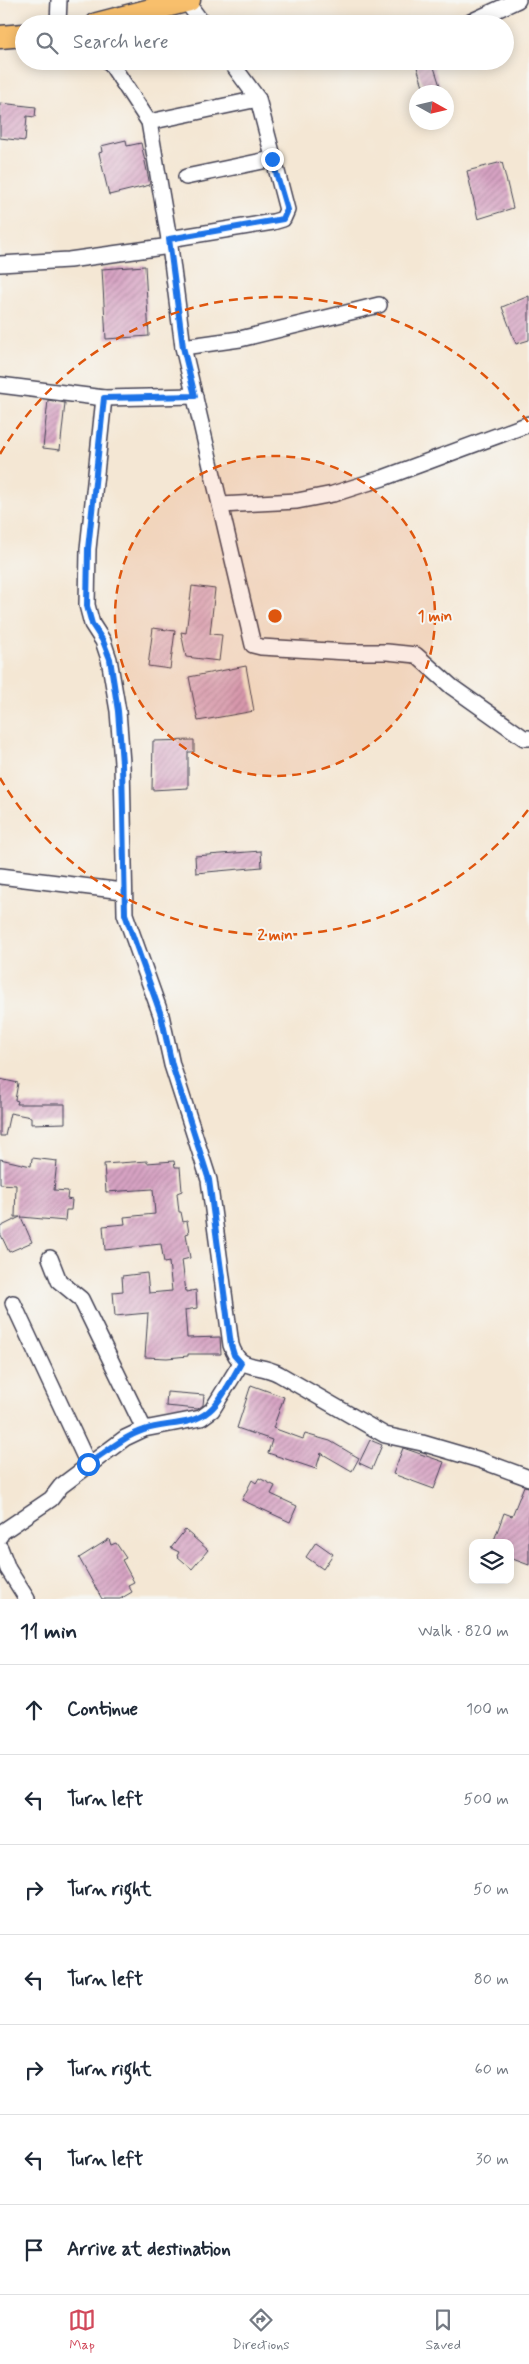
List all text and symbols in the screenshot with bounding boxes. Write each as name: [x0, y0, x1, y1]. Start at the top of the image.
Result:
search box: [15, 15, 514, 70]
icon: search: [33, 29, 61, 57]
text: Search here: [73, 30, 169, 55]
north arrow: [409, 85, 454, 130]
route end: [261, 148, 284, 171]
centre of rings: [266, 607, 284, 625]
text: 1 min: [418, 607, 452, 627]
text: 2 min: [257, 926, 293, 946]
route start: [77, 1453, 100, 1476]
map controls: [469, 1539, 514, 1584]
button: layers: [469, 1539, 514, 1584]
text: 11 min: [20, 1618, 77, 1646]
text: Walk · 820 m: [418, 1621, 509, 1642]
icon: ahead: [20, 1696, 48, 1724]
text: Continue: [67, 1697, 138, 1722]
text: 100 m: [466, 1699, 509, 1720]
icon: left: [20, 1786, 48, 1814]
text: Turn left: [67, 1787, 143, 1812]
text: 500 m: [464, 1789, 509, 1810]
icon: right: [20, 1876, 48, 1904]
text: Turn right: [67, 1877, 151, 1902]
text: 50 m: [473, 1879, 509, 1900]
icon: left: [20, 1966, 48, 1994]
text: Turn left: [67, 1967, 143, 1992]
text: 80 m: [474, 1969, 509, 1990]
icon: right: [20, 2056, 48, 2084]
text: Turn right: [67, 2057, 151, 2082]
text: 60 m: [475, 2059, 509, 2080]
icon: left: [20, 2146, 48, 2174]
text: Turn left: [67, 2147, 143, 2172]
text: 30 m: [476, 2149, 509, 2170]
icon: arrive: [20, 2236, 48, 2264]
text: Arrive at destination: [67, 2237, 231, 2262]
tab: Map: [68, 2306, 96, 2354]
tab: Directions: [232, 2306, 290, 2354]
tab: Saved: [426, 2306, 461, 2354]

